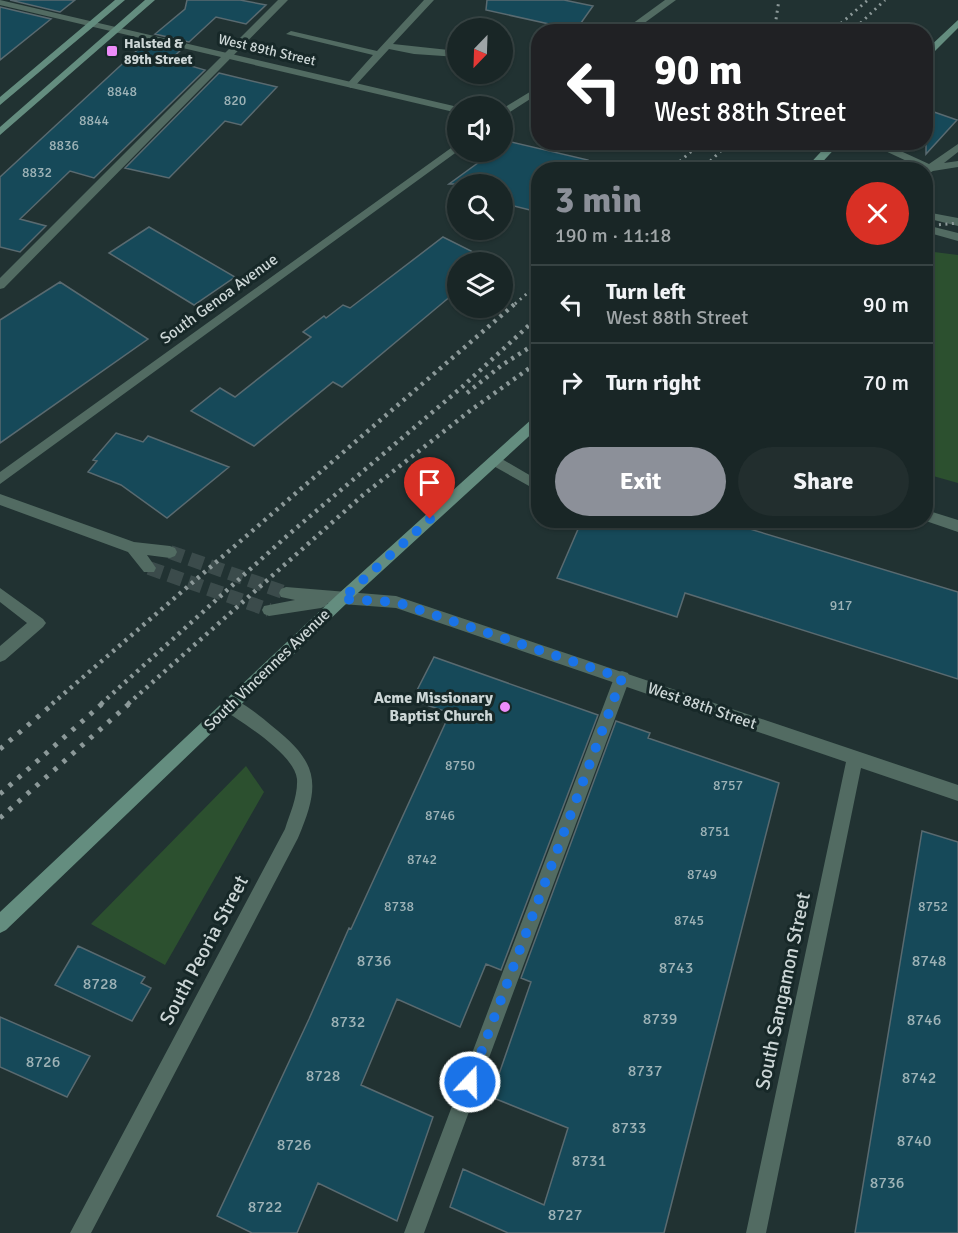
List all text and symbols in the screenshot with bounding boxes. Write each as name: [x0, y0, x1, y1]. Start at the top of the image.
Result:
north arrow: [447, 18, 513, 84]
map controls: [447, 18, 513, 318]
street label: West 89th Street: [217, 31, 318, 70]
place label: Halsted & 89th Street: [124, 35, 193, 68]
marker: Halsted & 89th Street: [105, 44, 119, 58]
text: 90 m: [654, 45, 743, 96]
icon: left: [555, 48, 633, 126]
house number: 8848: [107, 83, 137, 100]
house number: 820: [224, 92, 246, 109]
button: sound: [447, 96, 513, 162]
text: West 88th Street: [654, 96, 846, 129]
house number: 8844: [79, 112, 110, 129]
house number: 8836: [49, 137, 79, 154]
house number: 8832: [22, 164, 52, 181]
button: search: [447, 174, 513, 240]
text: 3 min: [555, 178, 642, 223]
button: close: [846, 182, 909, 245]
text: 190 m · 11:18: [555, 223, 671, 248]
street label: South Genoa Avenue: [156, 250, 282, 348]
button: layers: [447, 252, 513, 318]
text: Turn left: [606, 278, 686, 305]
icon: left: [555, 288, 588, 321]
text: 90 m: [863, 291, 909, 318]
text: West 88th Street: [606, 305, 748, 330]
icon: right: [555, 366, 588, 399]
text: Turn right: [606, 369, 701, 396]
text: 70 m: [863, 369, 909, 396]
button: Exit: [555, 447, 726, 516]
button: Share: [738, 447, 909, 516]
pin: [404, 457, 455, 519]
icon: arrive: [413, 466, 446, 499]
house number: 917: [830, 597, 852, 614]
street label: South Vincennes Avenue: [200, 605, 334, 735]
street label: West 88th Street: [645, 678, 759, 734]
place label: Acme Missionary Baptist Church: [374, 688, 493, 726]
marker: Acme Missionary Baptist Church: [498, 700, 512, 714]
house number: 8750: [445, 757, 475, 774]
house number: 8757: [713, 777, 743, 794]
house number: 8746: [425, 807, 455, 824]
house number: 8751: [700, 823, 730, 840]
house number: 8742: [407, 851, 437, 868]
house number: 8749: [687, 866, 717, 883]
street label: South Peoria Street: [154, 871, 254, 1029]
street label: South Sangamon Street: [750, 890, 816, 1092]
house number: 8738: [384, 898, 414, 915]
house number: 8752: [918, 898, 948, 915]
house number: 8745: [674, 912, 704, 929]
house number: 8736: [357, 951, 391, 971]
house number: 8748: [912, 951, 946, 971]
house number: 8743: [659, 958, 693, 978]
house number: 8728: [83, 974, 117, 994]
house number: 8739: [643, 1009, 677, 1029]
house number: 8746: [907, 1010, 941, 1030]
house number: 8732: [331, 1012, 365, 1032]
position arrow: [438, 1050, 502, 1114]
house number: 8726: [26, 1052, 60, 1072]
house number: 8737: [628, 1061, 662, 1081]
house number: 8728: [306, 1066, 340, 1086]
house number: 8742: [902, 1068, 936, 1088]
house number: 8733: [612, 1118, 646, 1138]
house number: 8740: [897, 1131, 931, 1151]
house number: 8726: [277, 1135, 311, 1155]
house number: 8731: [572, 1151, 606, 1171]
house number: 8736: [870, 1173, 904, 1193]
house number: 8722: [248, 1197, 282, 1217]
house number: 8727: [548, 1205, 582, 1225]

